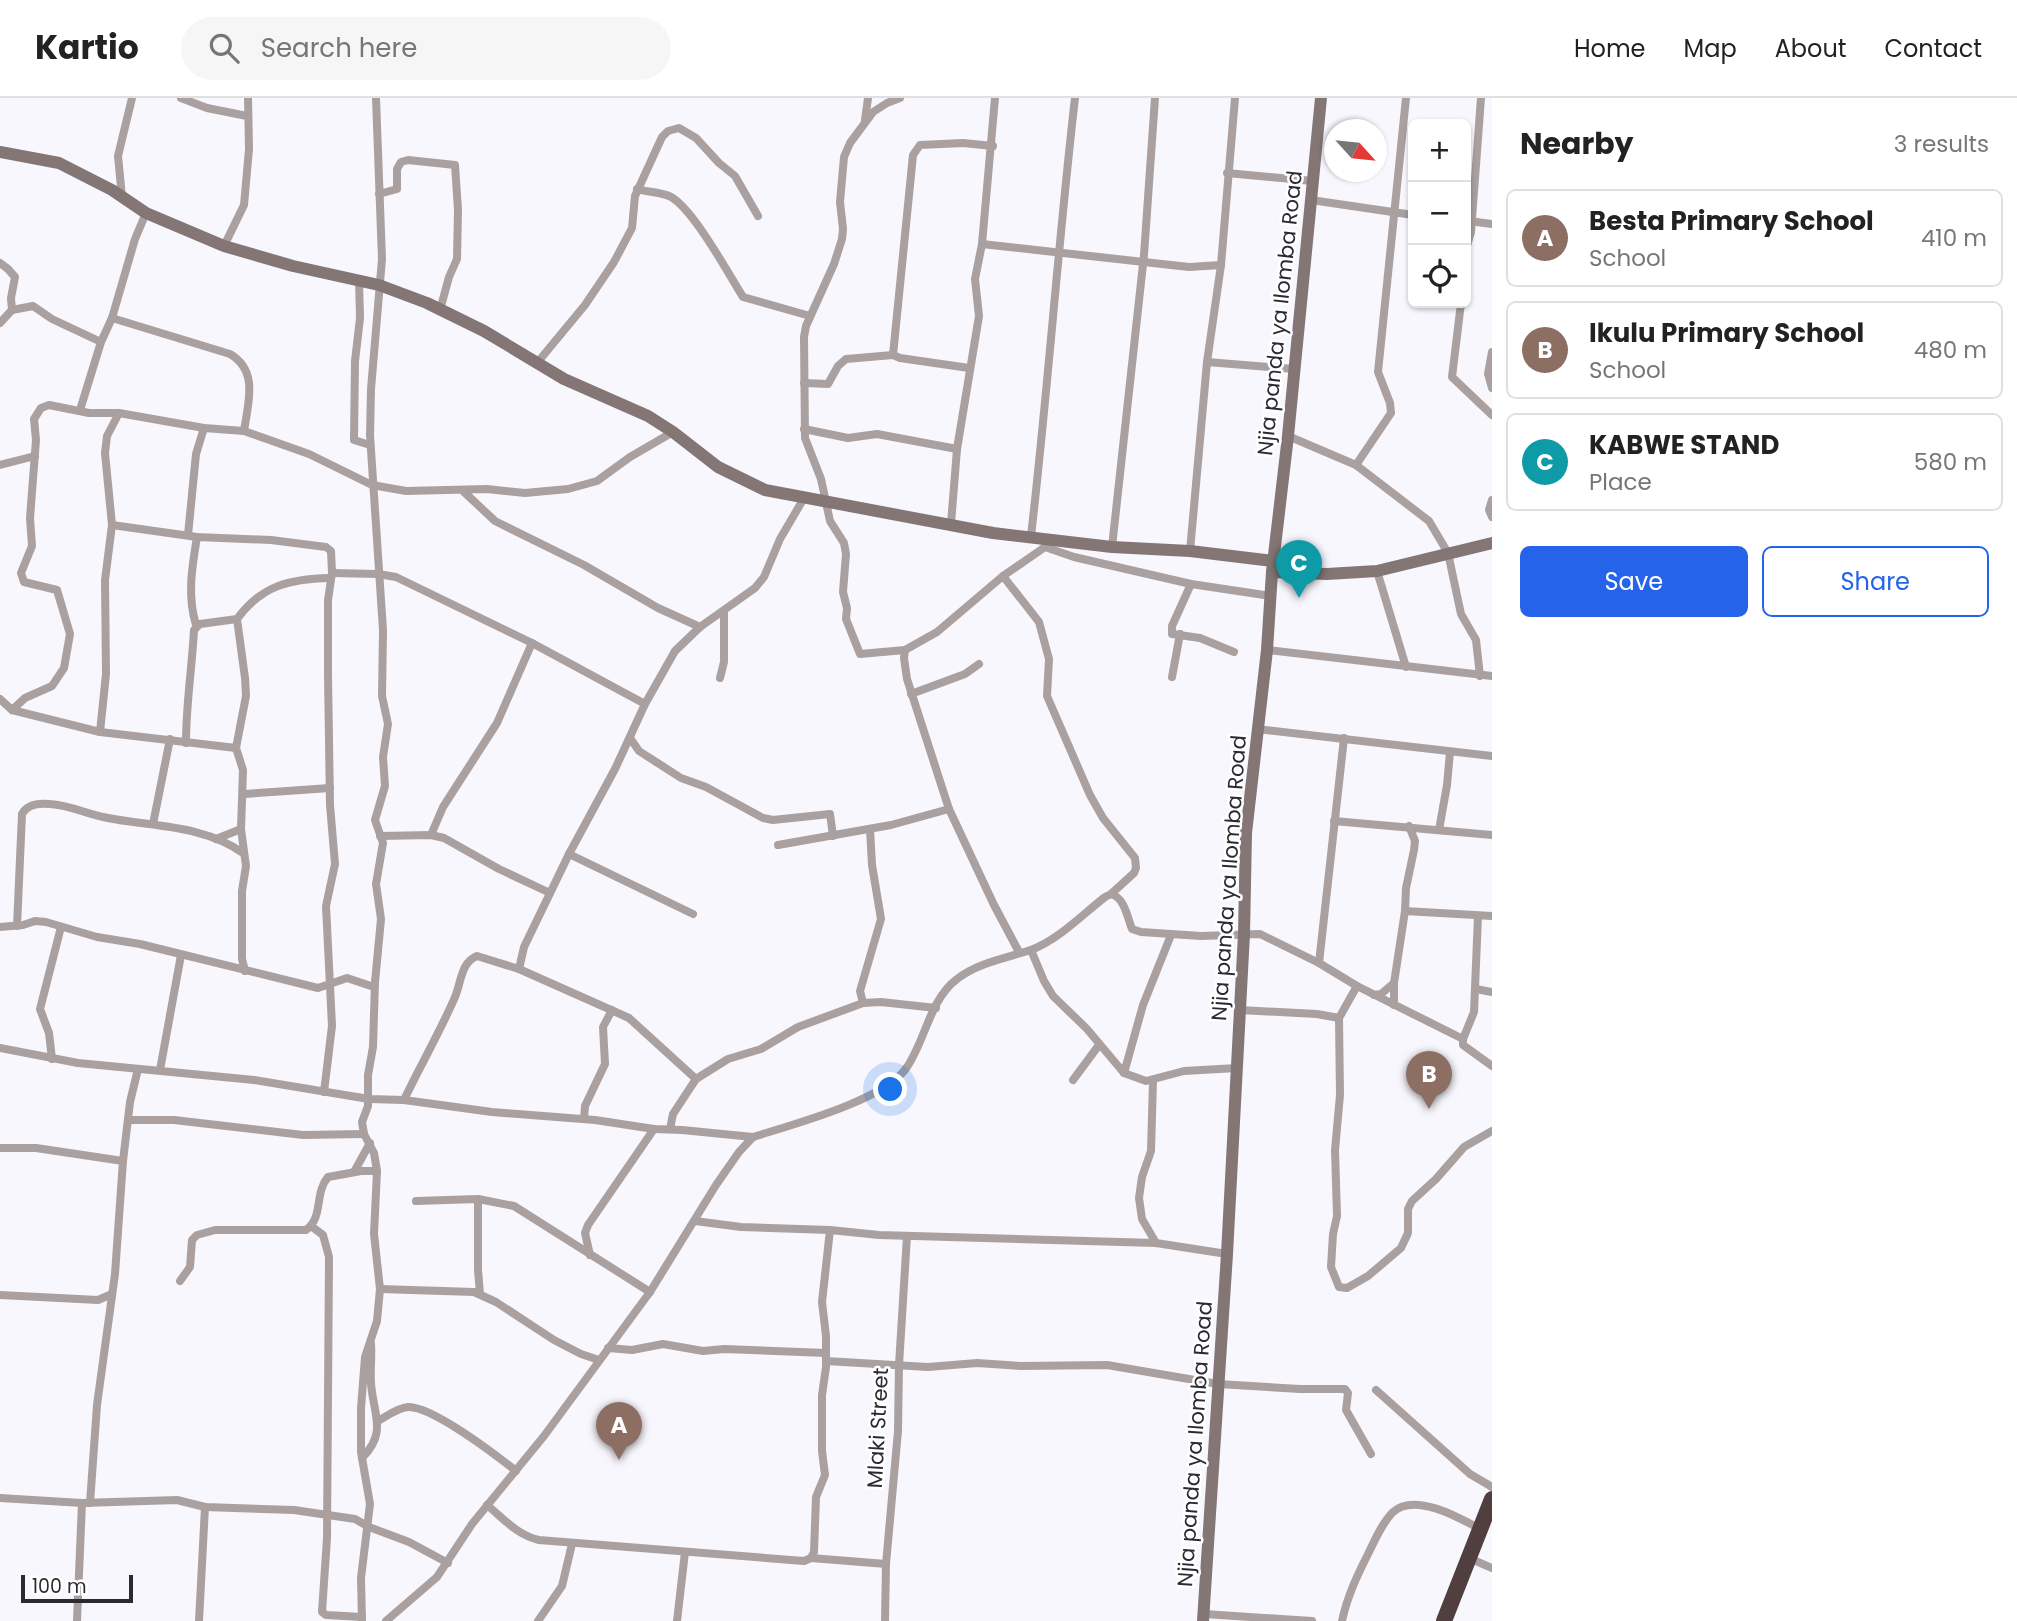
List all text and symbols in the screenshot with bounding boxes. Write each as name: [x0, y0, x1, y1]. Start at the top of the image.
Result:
search box: [181, 17, 671, 80]
text: Kartio: [35, 24, 139, 71]
icon: search: [205, 29, 243, 67]
text: Search here: [261, 30, 417, 66]
text: Home: [1574, 32, 1646, 65]
text: Map: [1684, 32, 1737, 65]
text: About: [1775, 32, 1846, 65]
text: Contact: [1884, 32, 1982, 65]
north arrow: [1324, 119, 1387, 182]
map controls: [1408, 119, 1471, 308]
button: +: [1408, 119, 1471, 182]
text: Nearby: [1520, 122, 1634, 165]
text: 3 results: [1894, 128, 1989, 160]
street label: Njia panda ya Ilomba Road: [1250, 169, 1309, 457]
button: −: [1408, 182, 1471, 245]
text: Besta Primary School: [1589, 203, 1874, 239]
text: A: [1537, 222, 1553, 254]
text: 410 m: [1921, 222, 1987, 254]
text: School: [1589, 242, 1666, 274]
button: locate: [1408, 245, 1471, 308]
text: Ikulu Primary School: [1589, 315, 1864, 351]
text: B: [1537, 334, 1553, 366]
text: 480 m: [1914, 334, 1987, 366]
text: School: [1589, 354, 1666, 386]
text: KABWE STAND: [1589, 427, 1779, 463]
text: C: [1536, 446, 1554, 478]
text: 580 m: [1914, 446, 1987, 478]
text: Place: [1589, 466, 1652, 498]
pin: C: [1276, 540, 1322, 598]
button: Save: [1520, 546, 1748, 617]
button: Share: [1762, 546, 1989, 617]
street label: Njia panda ya Ilomba Road: [1204, 734, 1253, 1022]
pin: B: [1406, 1051, 1452, 1109]
your location: [873, 1072, 907, 1106]
street label: Njia panda ya Ilomba Road: [1170, 1300, 1219, 1588]
street label: Mlaki Street: [860, 1367, 895, 1489]
pin: A: [596, 1402, 642, 1460]
scale bar: [21, 1572, 133, 1604]
text: 100 m: [32, 1573, 87, 1600]

